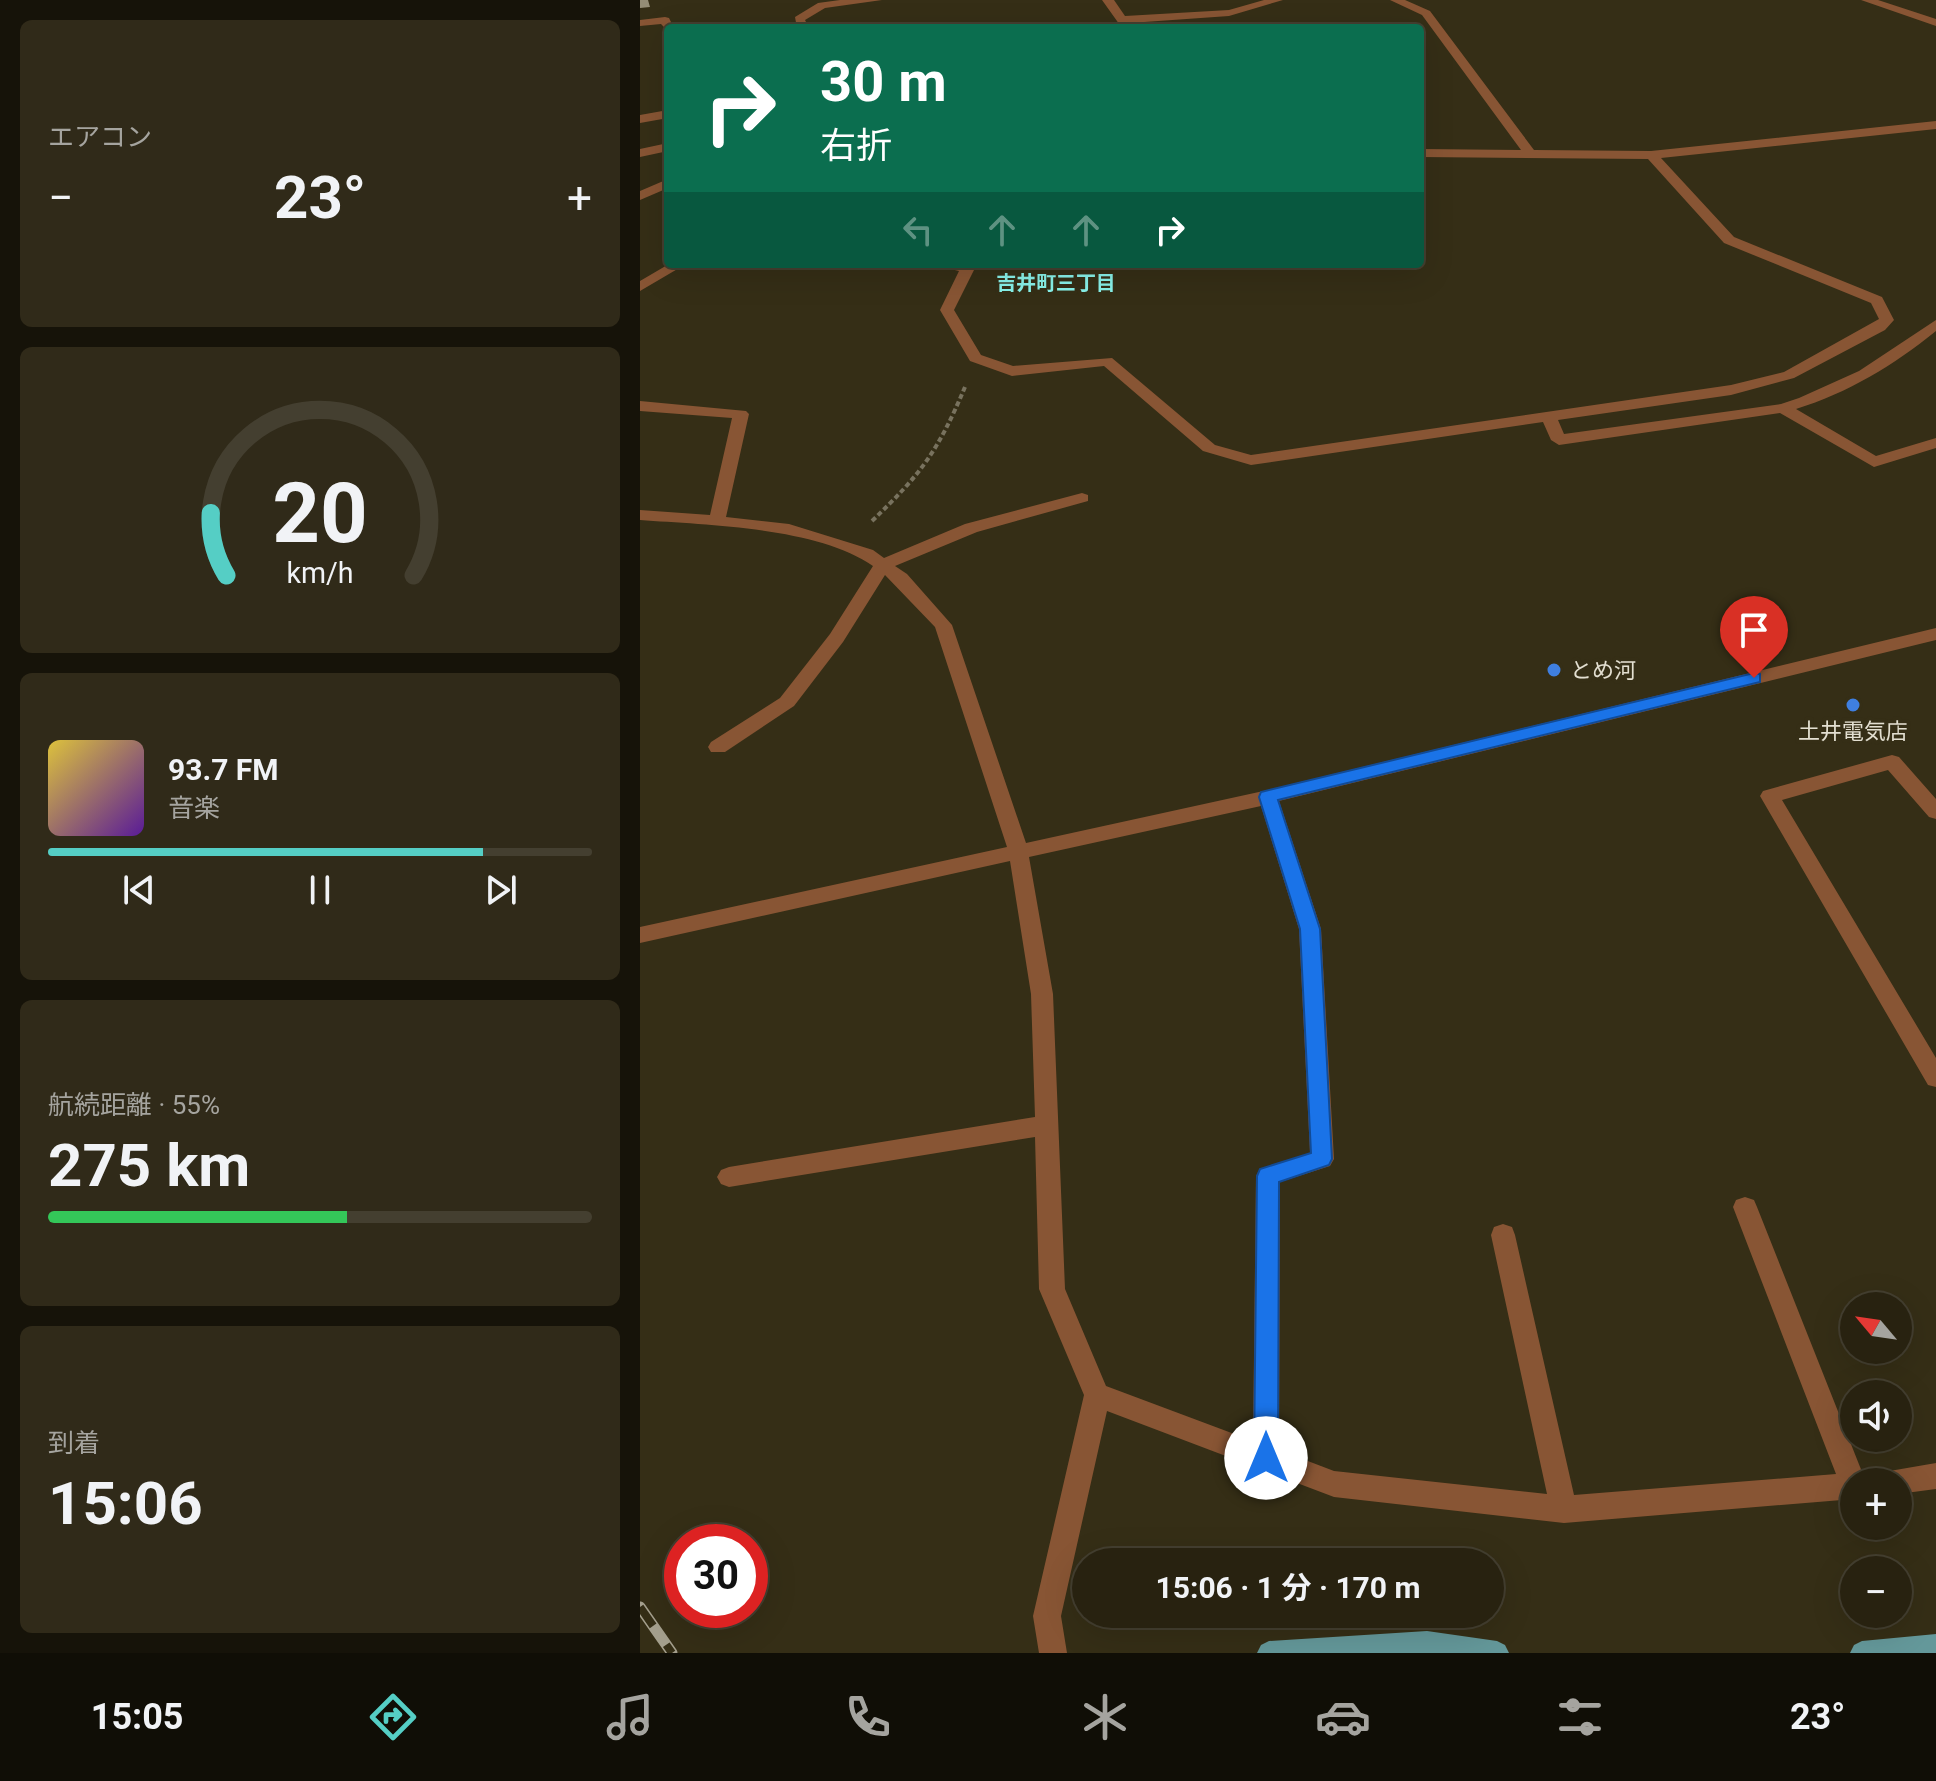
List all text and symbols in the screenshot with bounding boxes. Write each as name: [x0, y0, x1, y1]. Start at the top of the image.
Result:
text: 30 m: [820, 49, 947, 115]
icon: right: [688, 56, 792, 160]
text: エアコン: [48, 122, 152, 152]
text: 右折: [820, 125, 892, 167]
text: 23°: [274, 162, 366, 233]
text: −: [48, 172, 73, 224]
text: +: [567, 172, 592, 224]
icon: left: [896, 208, 940, 252]
icon: ahead: [980, 208, 1024, 252]
icon: ahead: [1064, 208, 1108, 252]
icon: right: [1148, 208, 1192, 252]
district label: 吉井町三丁目: [996, 271, 1116, 295]
text: 20: [272, 464, 368, 561]
text: km/h: [286, 556, 354, 590]
pin: [1720, 596, 1788, 678]
icon: arrive: [1732, 608, 1776, 652]
place label: とめ河: [1570, 658, 1636, 683]
marker: とめ河: [1545, 661, 1563, 679]
marker: 土井電気店: [1844, 696, 1862, 714]
place label: 土井電気店: [1798, 719, 1908, 744]
text: 93.7 FM: [168, 752, 279, 787]
text: 音楽: [168, 793, 220, 823]
icon: previous: [117, 868, 161, 912]
icon: pause: [298, 868, 342, 912]
icon: next: [479, 868, 523, 912]
text: 航続距離 · 55%: [48, 1090, 220, 1120]
text: 275 km: [48, 1130, 250, 1201]
north arrow: [1840, 1292, 1912, 1364]
map controls: [1840, 1292, 1912, 1628]
button: sound: [1840, 1380, 1912, 1452]
position arrow: [1224, 1416, 1308, 1500]
text: 到着: [48, 1428, 100, 1458]
text: 15:06: [48, 1468, 203, 1539]
button: +: [1840, 1468, 1912, 1540]
speed limit sign: 30: [664, 1524, 768, 1628]
button: −: [1840, 1556, 1912, 1628]
text: 15:06 · 1 分 · 170 m: [1156, 1570, 1420, 1605]
icon: directions: [365, 1689, 421, 1745]
icon: music: [602, 1689, 658, 1745]
icon: phone: [840, 1689, 896, 1745]
icon: climate: [1077, 1689, 1133, 1745]
icon: car: [1315, 1689, 1371, 1745]
icon: filters: [1552, 1689, 1608, 1745]
text: 15:05: [91, 1696, 184, 1738]
text: 23°: [1790, 1696, 1845, 1738]

